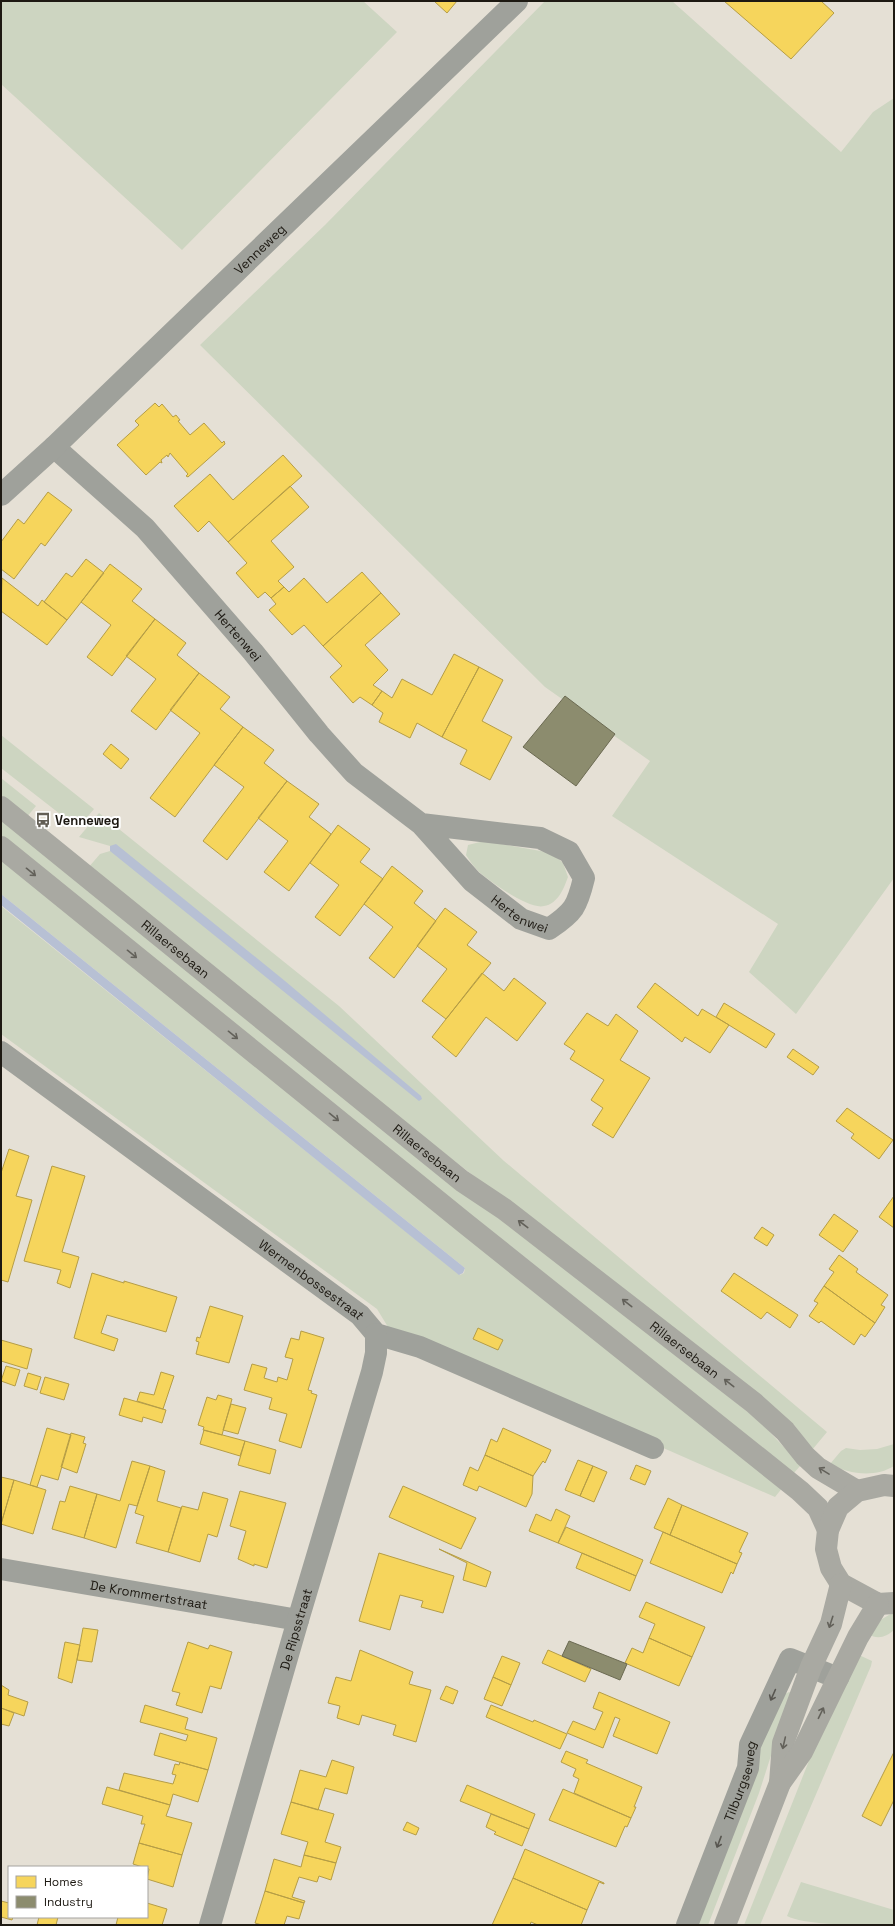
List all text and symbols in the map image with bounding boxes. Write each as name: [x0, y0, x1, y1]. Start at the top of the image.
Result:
street label: Venneweg: [231, 221, 289, 278]
street label: Hertenwei: [211, 606, 265, 665]
bus stop icon: Venneweg: [34, 811, 52, 829]
place label: Venneweg: [55, 812, 120, 829]
one-way arrow: [26, 867, 37, 876]
street label: Hertenwei: [487, 891, 550, 937]
street label: Rillaersebaan: [138, 916, 213, 982]
one-way arrow: [127, 949, 138, 958]
one-way arrow: [228, 1031, 239, 1040]
one-way arrow: [329, 1113, 340, 1121]
street label: Rillaersebaan: [389, 1120, 465, 1186]
one-way arrow: [518, 1219, 529, 1228]
street label: Wermenbossestraat: [255, 1236, 368, 1323]
one-way arrow: [621, 1298, 632, 1307]
street label: Rillaersebaan: [646, 1317, 723, 1382]
one-way arrow: [723, 1379, 734, 1387]
one-way arrow: [819, 1467, 830, 1475]
street label: De Krommertstraat: [89, 1576, 209, 1613]
street label: De Ripsstraat: [276, 1586, 316, 1672]
one-way arrow: [827, 1615, 834, 1628]
one-way arrow: [769, 1688, 777, 1700]
one-way arrow: [818, 1708, 825, 1720]
one-way arrow: [780, 1736, 788, 1749]
street label: Tilburgseweg: [720, 1738, 760, 1824]
one-way arrow: [715, 1836, 723, 1848]
legend: [8, 1866, 148, 1918]
text: Homes: [44, 1874, 83, 1890]
text: Industry: [44, 1894, 93, 1910]

